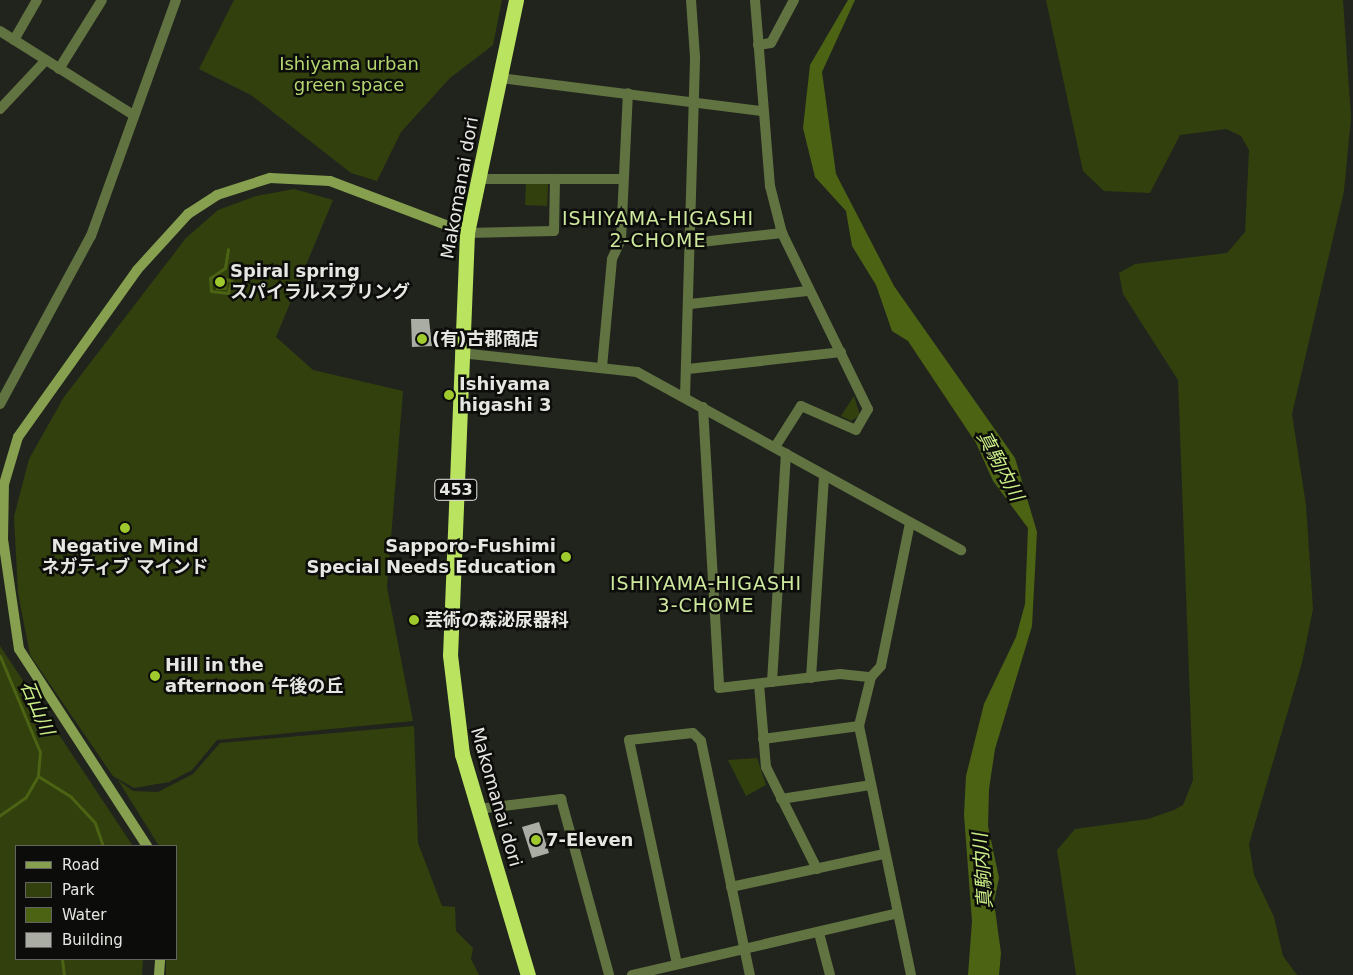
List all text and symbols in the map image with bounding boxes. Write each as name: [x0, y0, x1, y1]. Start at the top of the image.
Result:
park label: Ishiyama urban green space: [279, 54, 419, 96]
street label: Makomanai dori: [437, 115, 483, 261]
district label: ISHIYAMA-HIGASHI 2-CHOME: [560, 208, 756, 252]
place label: Spiral spring スパイラルスプリング: [230, 261, 410, 304]
marker: Spiral spring スパイラルスプリング: [214, 276, 226, 288]
place label: (有)古郡商店: [432, 328, 538, 350]
marker: (有)古郡商店: [416, 333, 428, 345]
place label: Ishiyama higashi 3: [459, 374, 552, 416]
marker: Ishiyama higashi 3: [443, 389, 455, 401]
water label: 真駒内川: [972, 427, 1028, 505]
road number: 453: [434, 476, 478, 504]
marker: Negative Mind ネガティブ マインド: [119, 522, 131, 534]
place label: Negative Mind ネガティブ マインド: [41, 536, 209, 578]
place label: Sapporo-Fushimi Special Needs Education: [306, 536, 556, 578]
marker: Sapporo-Fushimi Special Needs Education: [560, 551, 572, 563]
district label: ISHIYAMA-HIGASHI 3-CHOME: [608, 573, 804, 617]
place label: 芸術の森泌尿器科: [425, 609, 569, 631]
marker: 芸術の森泌尿器科: [407, 613, 421, 627]
place label: Hill in the afternoon 午後の丘: [165, 655, 343, 698]
marker: Hill in the afternoon 午後の丘: [149, 670, 161, 682]
water label: 石山川: [15, 677, 59, 739]
street label: Makomanai dori: [466, 725, 526, 869]
place label: 7-Eleven: [546, 829, 633, 851]
water label: 真駒内川: [969, 832, 997, 910]
marker: 7-Eleven: [530, 834, 542, 846]
legend: [15, 845, 178, 960]
text: Road: [62, 856, 100, 874]
text: Park: [62, 881, 94, 899]
text: Water: [62, 906, 106, 924]
text: Building: [62, 931, 123, 949]

